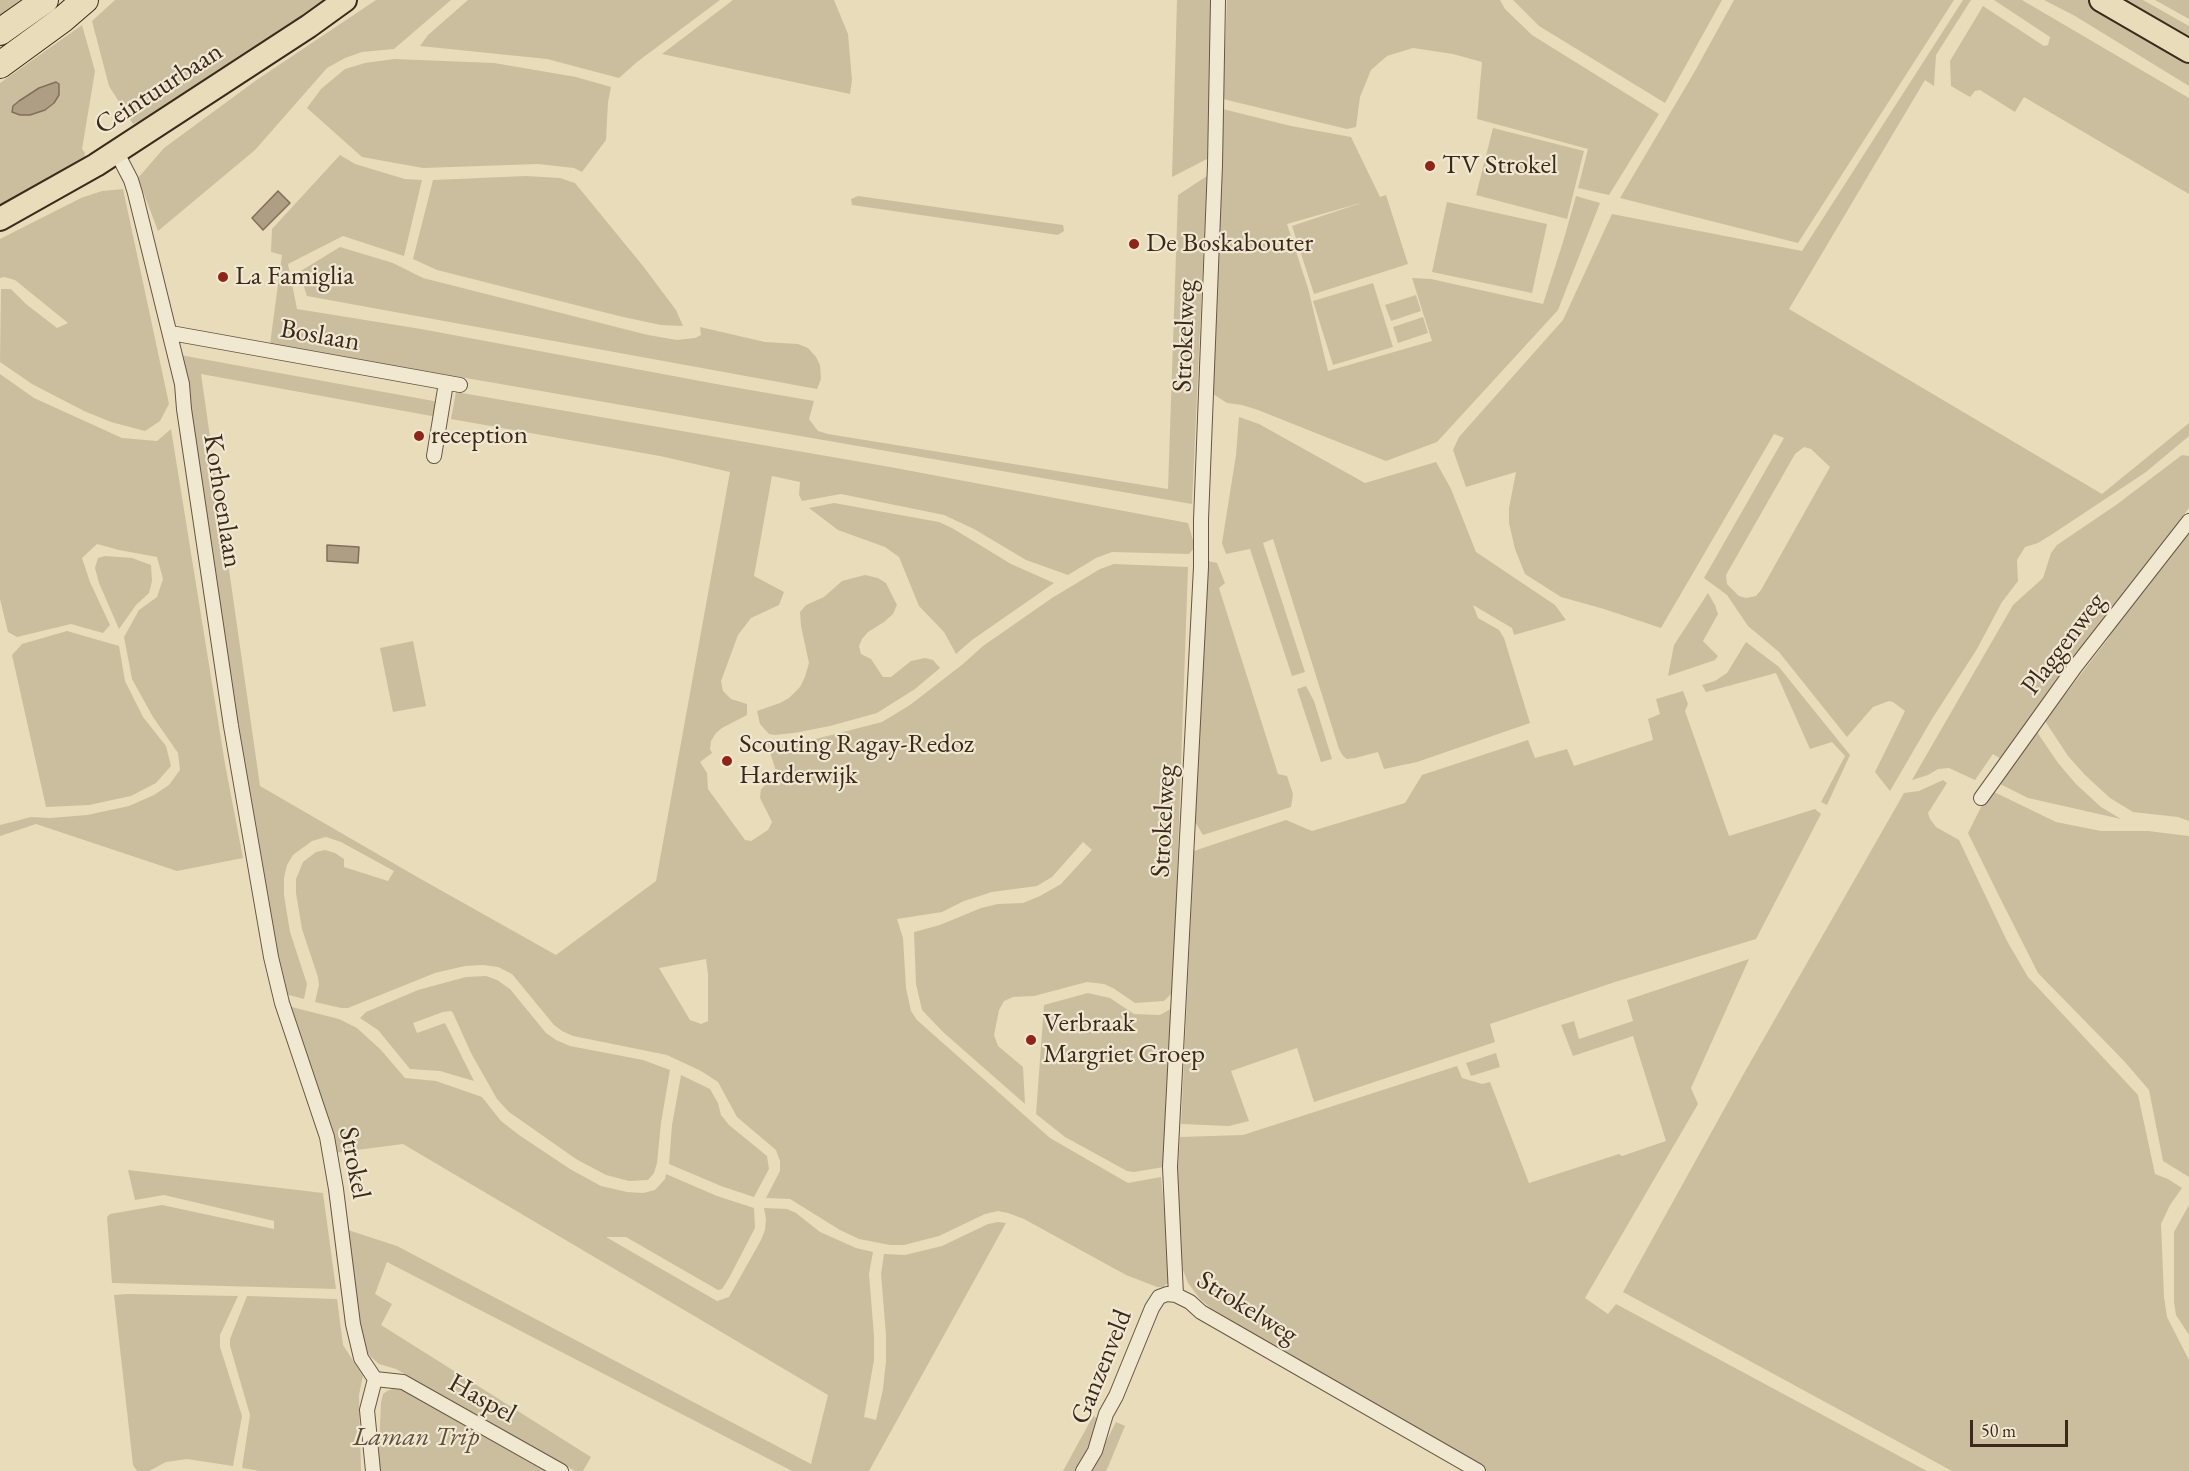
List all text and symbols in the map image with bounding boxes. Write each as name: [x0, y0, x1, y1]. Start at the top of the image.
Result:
street label: Ceintuurbaan: [89, 36, 229, 142]
place label: TV Strokel: [1442, 150, 1557, 182]
marker: TV Strokel: [1423, 159, 1437, 173]
place label: De Boskabouter: [1146, 228, 1313, 260]
marker: De Boskabouter: [1127, 237, 1141, 251]
place label: La Famiglia: [235, 261, 354, 293]
marker: La Famiglia: [216, 270, 230, 284]
street label: Strokelweg: [1167, 279, 1203, 393]
street label: Boslaan: [278, 313, 362, 359]
place label: reception: [431, 420, 528, 452]
marker: reception: [412, 429, 426, 443]
street label: Korhoenlaan: [195, 432, 249, 570]
street label: Plaggenweg: [2015, 586, 2113, 702]
place label: Scouting Ragay-Redoz Harderwijk: [739, 729, 974, 792]
marker: Scouting Ragay-Redoz Harderwijk: [720, 754, 734, 768]
street label: Strokelweg: [1145, 764, 1183, 878]
place label: Verbraak Margriet Groep: [1043, 1008, 1205, 1071]
marker: Verbraak Margriet Groep: [1024, 1033, 1038, 1047]
street label: Strokel: [331, 1124, 377, 1202]
street label: Strokelweg: [1191, 1264, 1303, 1352]
street label: Ganzenveld: [1064, 1305, 1140, 1429]
street label: Haspel: [442, 1367, 522, 1431]
scale bar: [1973, 1408, 2070, 1446]
text: 50 m: [1981, 1419, 2016, 1442]
park label: Laman Trip: [353, 1422, 479, 1454]

